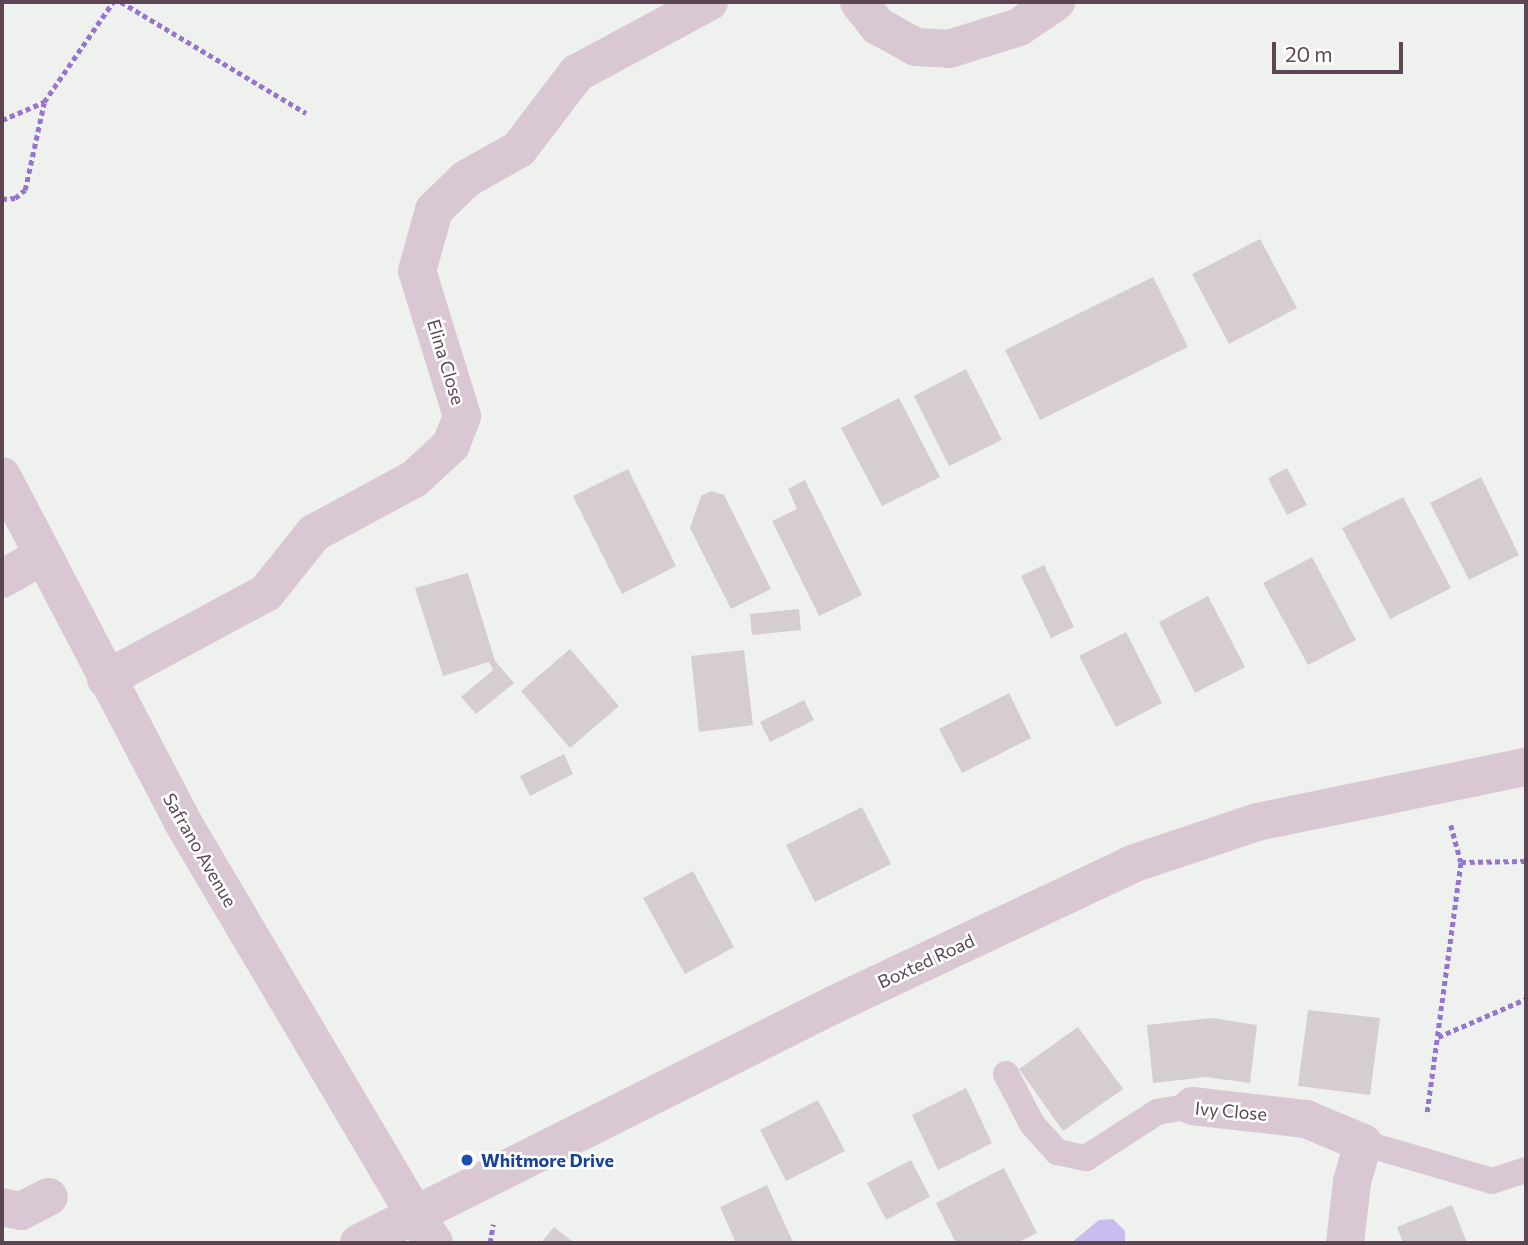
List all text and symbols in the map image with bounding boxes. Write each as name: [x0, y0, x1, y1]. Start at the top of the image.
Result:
scale bar: [1276, 28, 1407, 72]
text: 20 m: [1285, 41, 1333, 66]
street label: Elina Close: [423, 317, 469, 407]
street label: Safrano Avenue: [159, 789, 241, 911]
street label: Boxted Road: [874, 929, 978, 993]
street label: Ivy Close: [1194, 1097, 1268, 1125]
place label: Whitmore Drive: [481, 1149, 614, 1171]
marker: Whitmore Drive: [459, 1152, 475, 1168]

